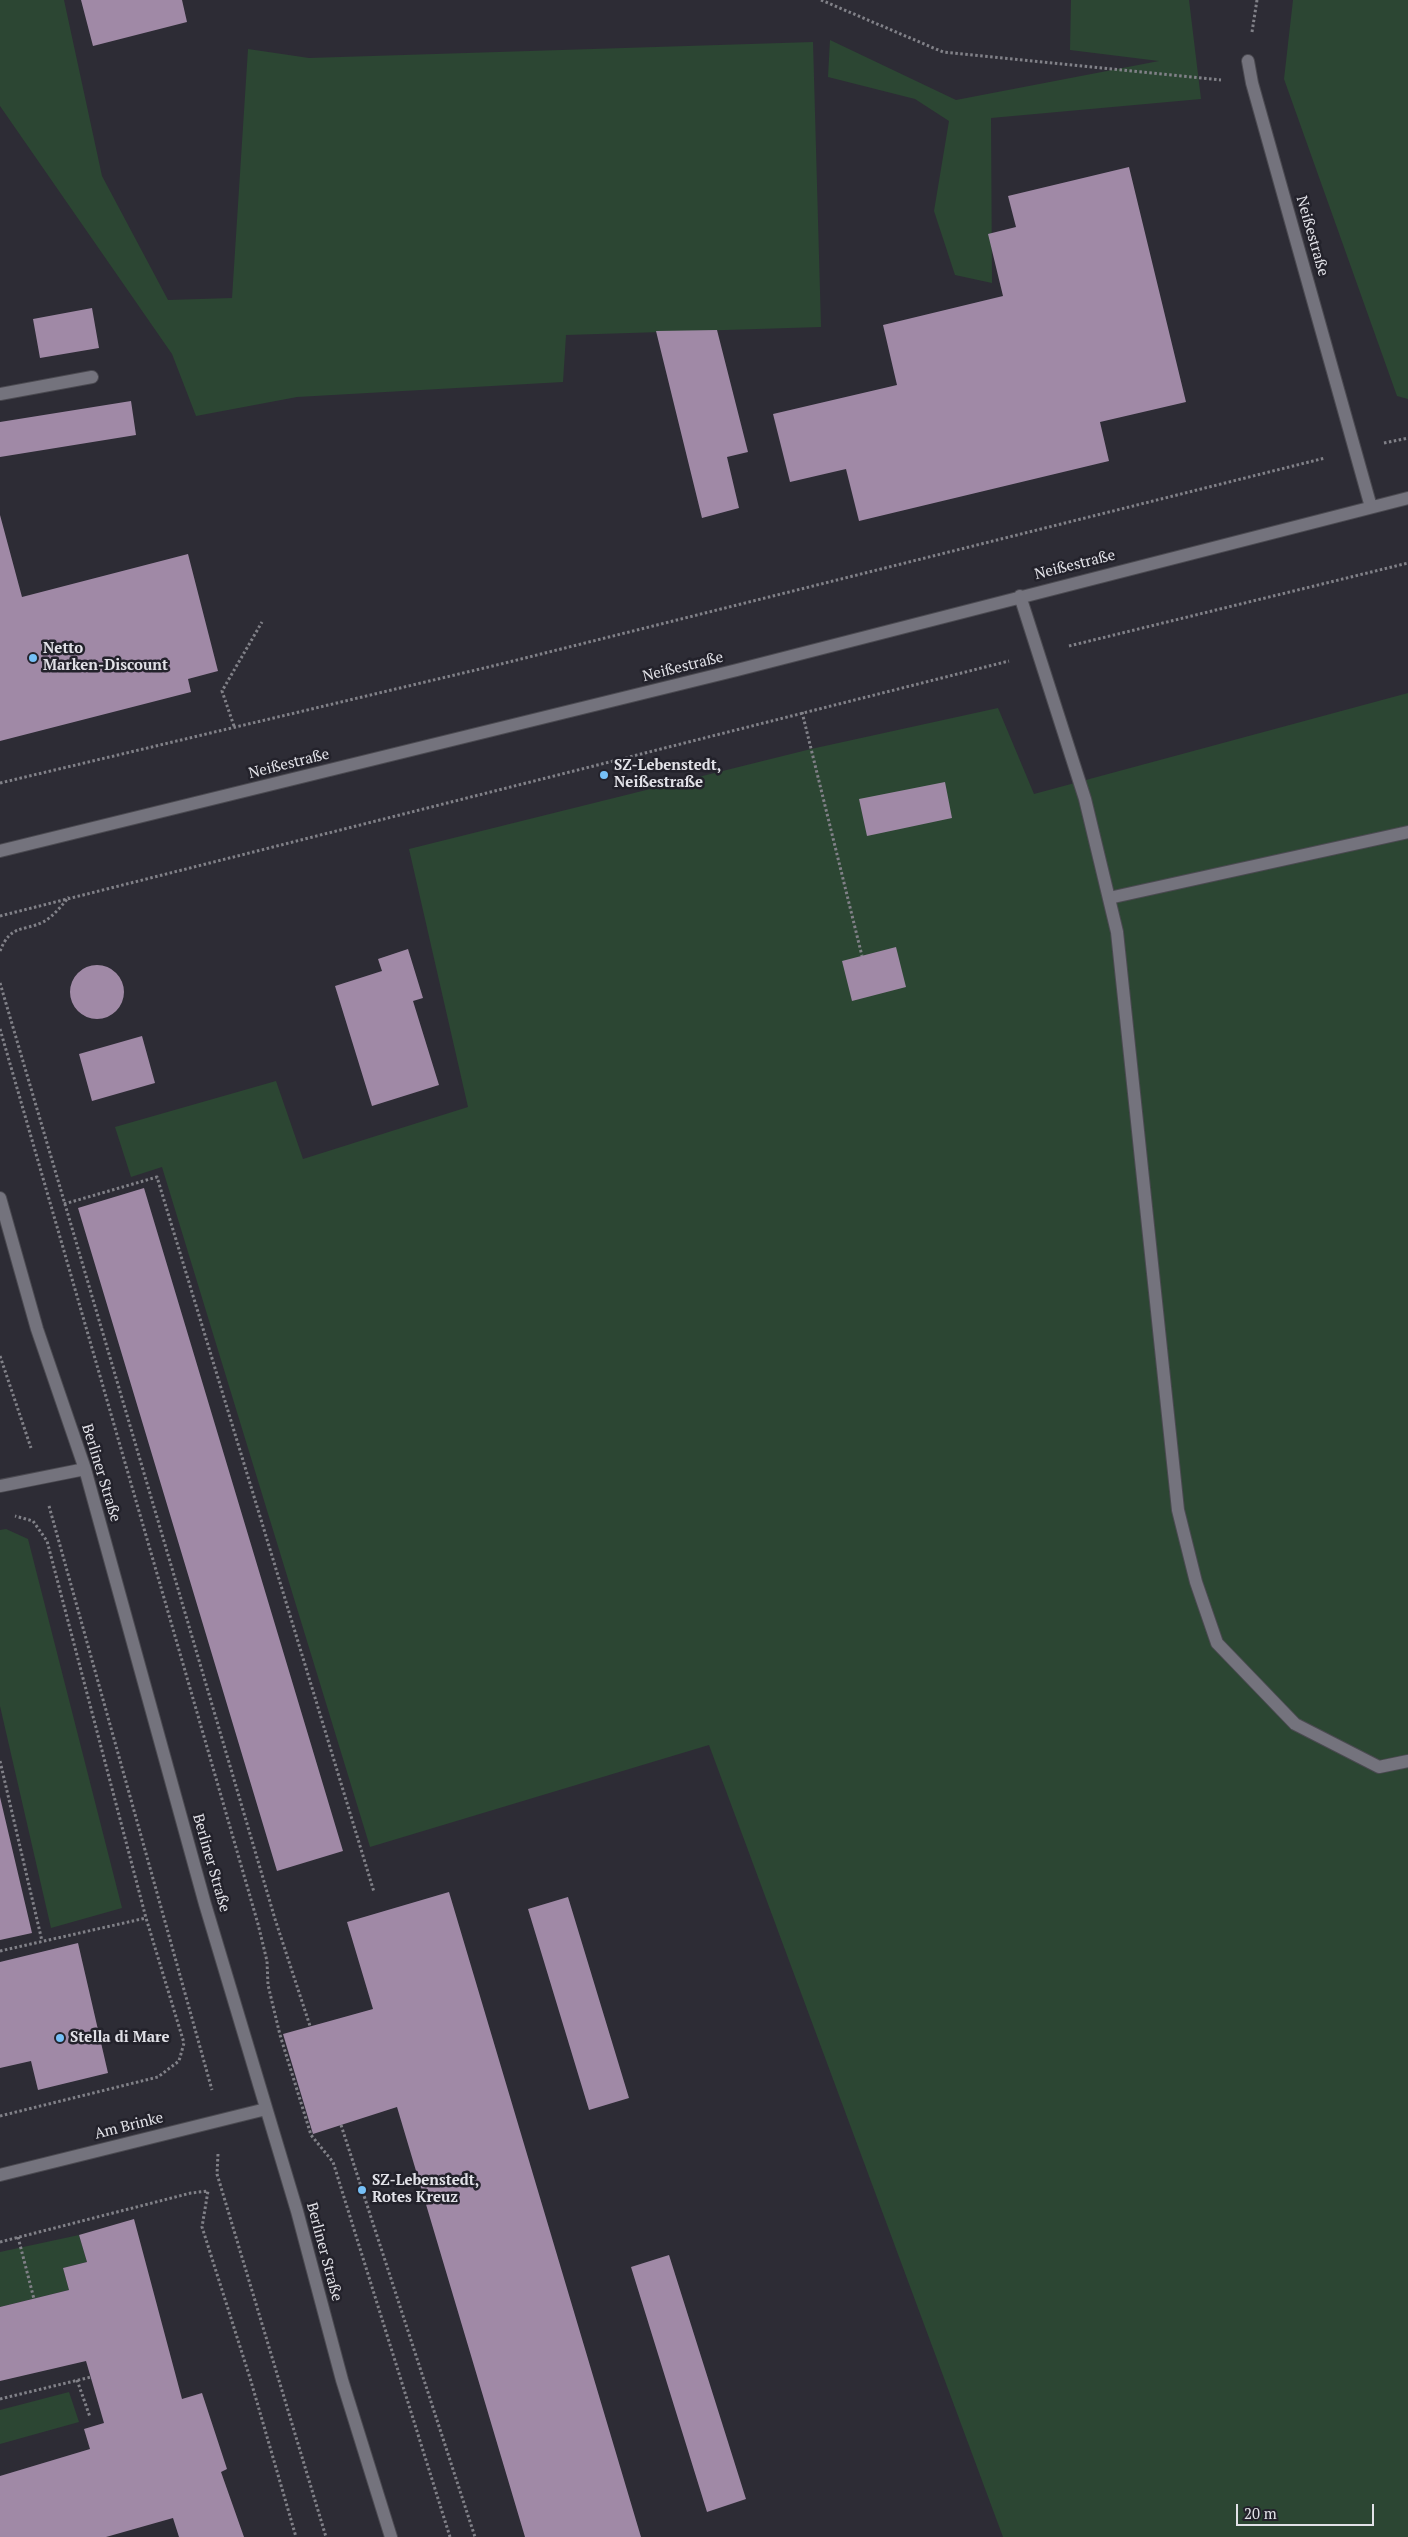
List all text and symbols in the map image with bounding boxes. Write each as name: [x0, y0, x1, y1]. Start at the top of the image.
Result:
street label: Neißestraße: [1292, 194, 1332, 278]
street label: Neißestraße: [1033, 546, 1117, 584]
place label: Netto Marken-Discount: [43, 640, 168, 675]
street label: Neißestraße: [641, 648, 725, 686]
marker: Netto Marken-Discount: [27, 652, 39, 664]
street label: Neißestraße: [247, 745, 331, 783]
place label: SZ-Lebenstedt, Neißestraße: [614, 757, 721, 792]
marker: SZ-Lebenstedt, Neißestraße: [598, 769, 610, 781]
street label: Berliner Straße: [78, 1422, 124, 1524]
street label: Berliner Straße: [188, 1812, 234, 1914]
place label: Stella di Mare: [70, 2029, 170, 2047]
marker: Stella di Mare: [54, 2032, 66, 2044]
street label: Am Brinke: [93, 2109, 165, 2143]
place label: SZ-Lebenstedt, Rotes Kreuz: [372, 2172, 479, 2207]
marker: SZ-Lebenstedt, Rotes Kreuz: [356, 2184, 368, 2196]
street label: Berliner Straße: [302, 2201, 346, 2303]
scale bar: [1238, 2494, 1376, 2526]
text: 20 m: [1244, 2503, 1277, 2523]

